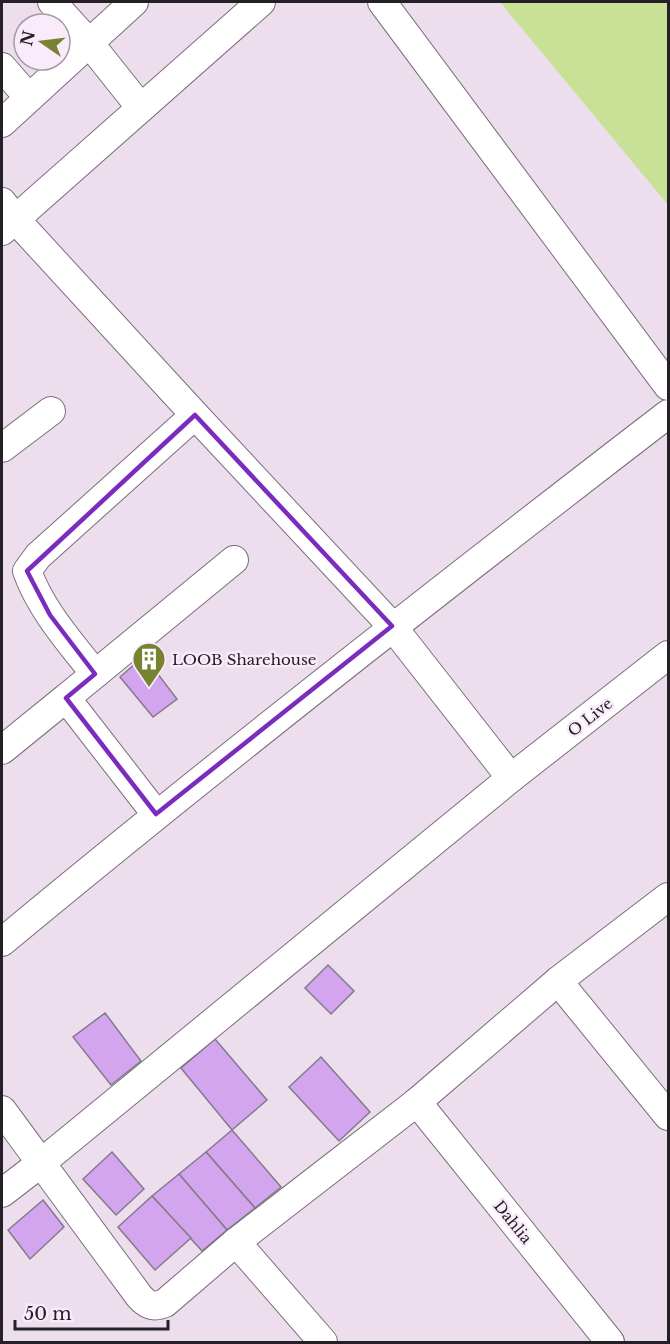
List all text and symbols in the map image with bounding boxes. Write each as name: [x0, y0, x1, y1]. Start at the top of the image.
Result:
north arrow: [12, 12, 72, 72]
text: N: [16, 29, 39, 48]
building icon: LOOB Sharehouse: [131, 641, 167, 688]
place label: LOOB Sharehouse: [172, 650, 316, 669]
street label: O Live: [564, 694, 616, 740]
street label: Dahlia: [490, 1197, 537, 1248]
scale bar: [15, 1293, 168, 1331]
text: 50 m: [24, 1303, 72, 1325]

